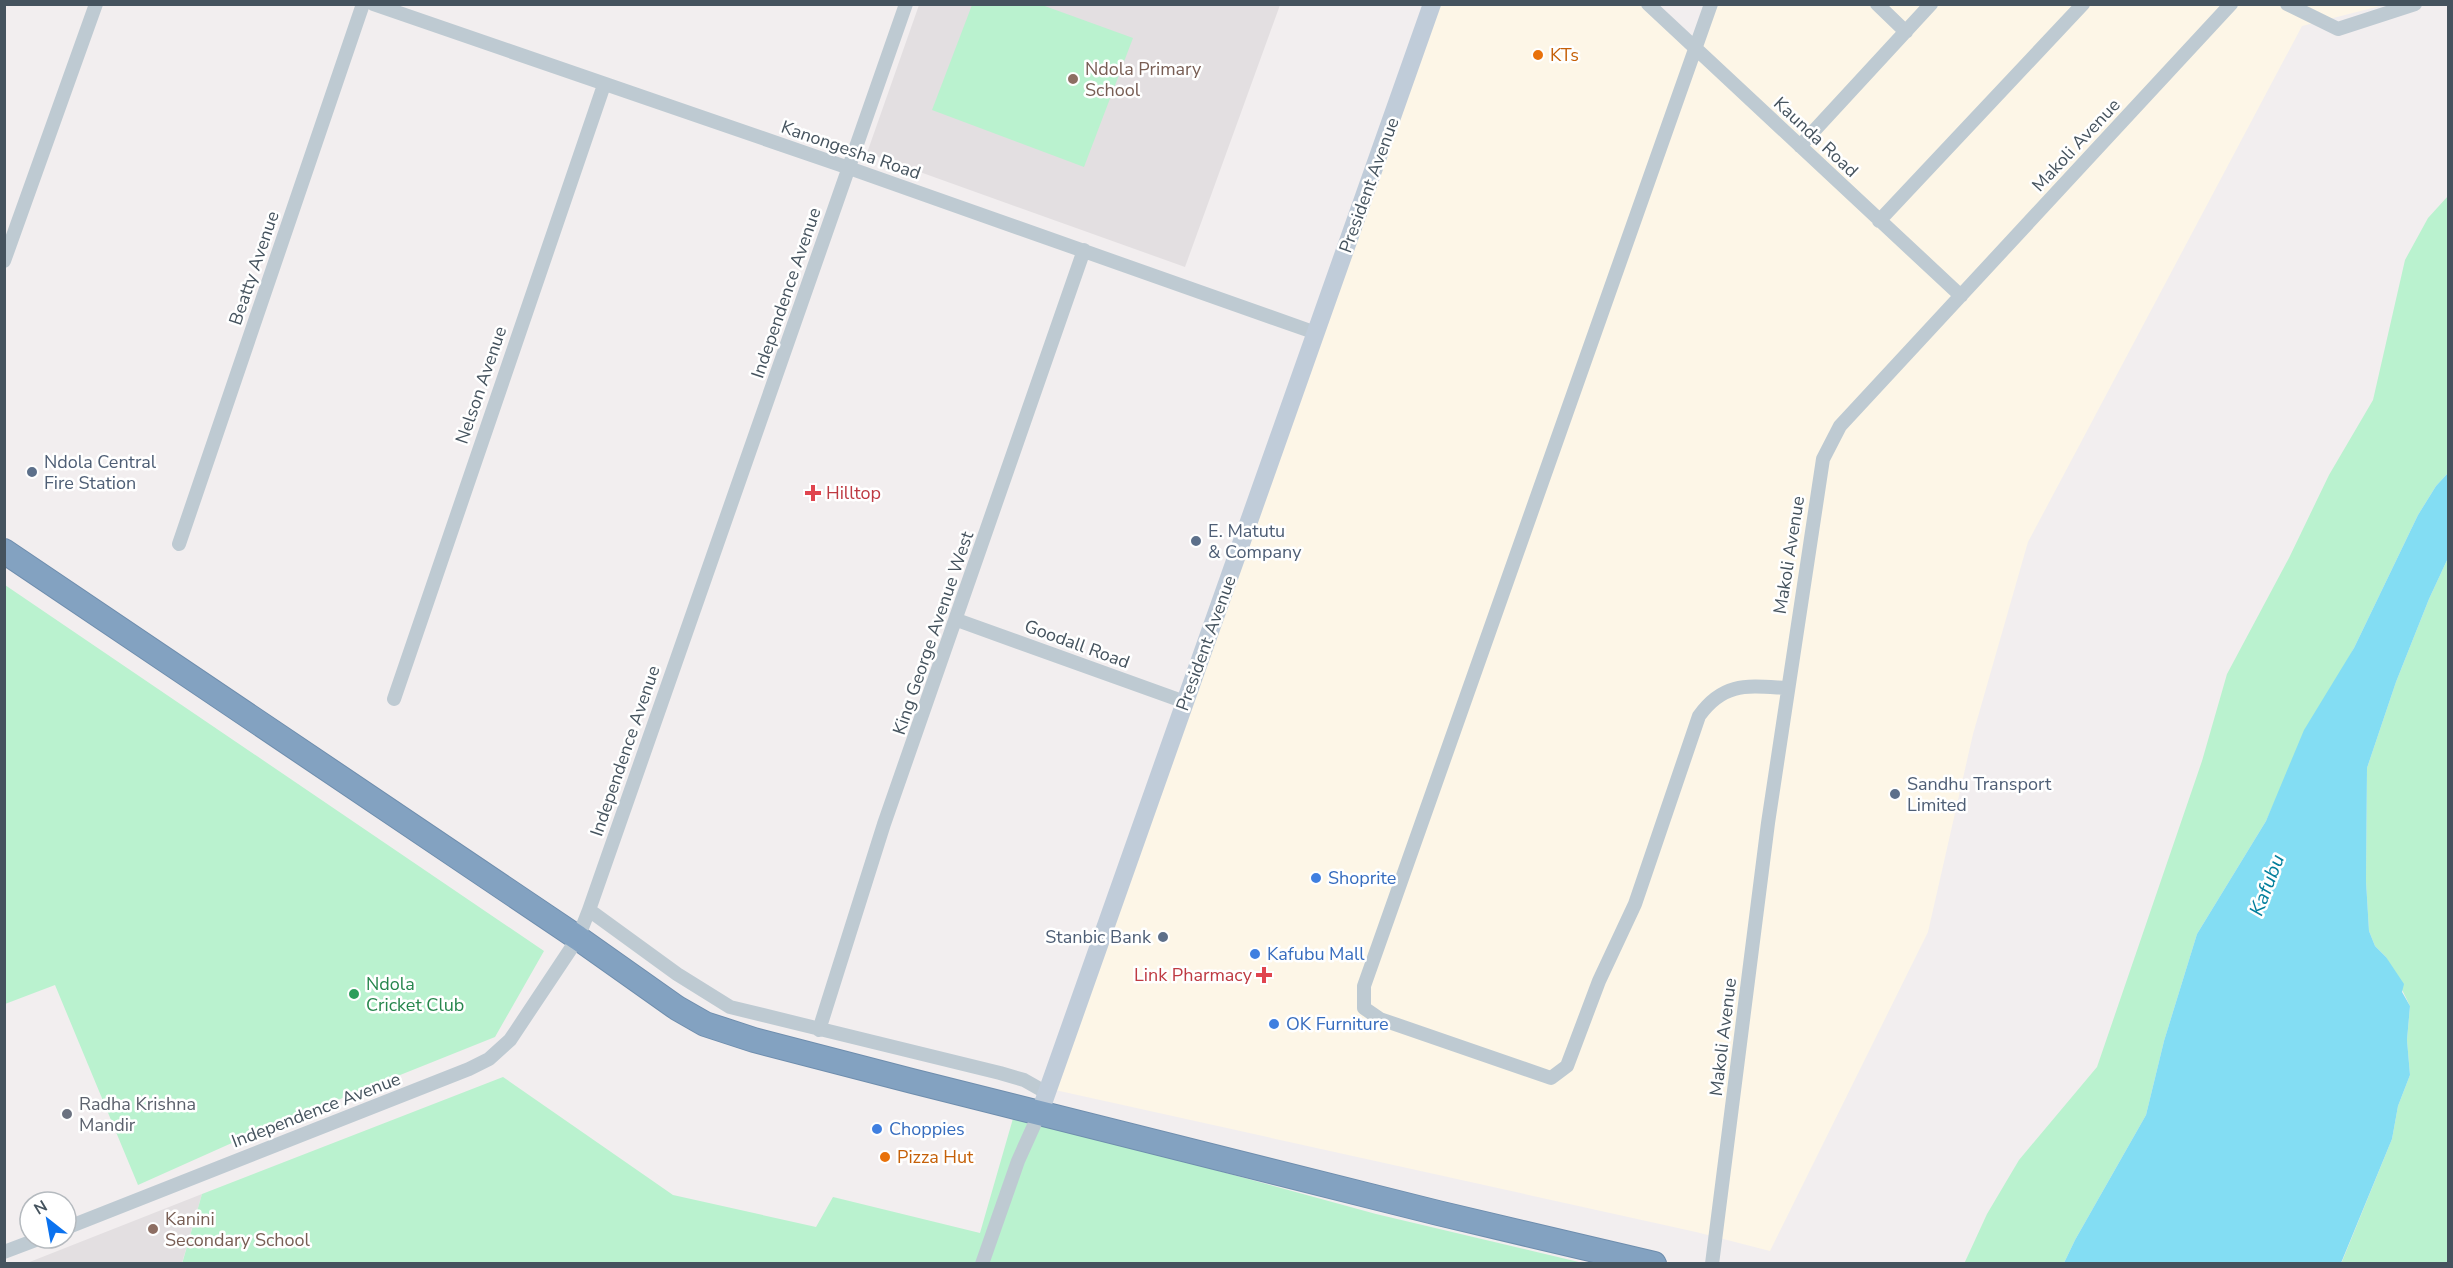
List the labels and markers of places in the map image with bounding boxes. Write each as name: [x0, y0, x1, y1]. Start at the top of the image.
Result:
place label: KTs: [1550, 43, 1579, 67]
marker: KTs: [1531, 48, 1545, 62]
place label: Ndola Primary School: [1085, 57, 1202, 102]
marker: Ndola Primary School: [1066, 72, 1080, 86]
place label: Ndola Central Fire Station: [44, 450, 157, 495]
marker: Ndola Central Fire Station: [25, 465, 39, 479]
place label: Hilltop: [826, 481, 881, 505]
marker: Hilltop: [804, 484, 822, 502]
place label: E. Matutu & Company: [1208, 519, 1302, 564]
marker: E. Matutu & Company: [1189, 534, 1203, 548]
place label: Sandhu Transport Limited: [1907, 772, 2052, 817]
marker: Sandhu Transport Limited: [1888, 787, 1902, 801]
place label: Shoprite: [1328, 866, 1396, 890]
marker: Shoprite: [1309, 871, 1323, 885]
place label: Stanbic Bank: [1045, 925, 1152, 949]
marker: Stanbic Bank: [1156, 930, 1170, 944]
place label: Kafubu Mall: [1267, 942, 1365, 966]
marker: Kafubu Mall: [1248, 947, 1262, 961]
place label: Link Pharmacy: [1134, 963, 1253, 987]
marker: Link Pharmacy: [1257, 968, 1271, 982]
place label: Ndola Cricket Club: [366, 972, 464, 1017]
marker: Ndola Cricket Club: [347, 987, 361, 1001]
place label: OK Furniture: [1286, 1012, 1389, 1036]
marker: OK Furniture: [1267, 1017, 1281, 1031]
place label: Radha Krishna Mandir: [79, 1092, 196, 1137]
marker: Radha Krishna Mandir: [60, 1107, 74, 1121]
place label: Choppies: [889, 1117, 965, 1141]
marker: Choppies: [870, 1122, 884, 1136]
place label: Pizza Hut: [897, 1145, 974, 1169]
marker: Pizza Hut: [878, 1150, 892, 1164]
place label: Kanini Secondary School: [165, 1207, 311, 1252]
marker: Kanini Secondary School: [146, 1222, 160, 1236]

